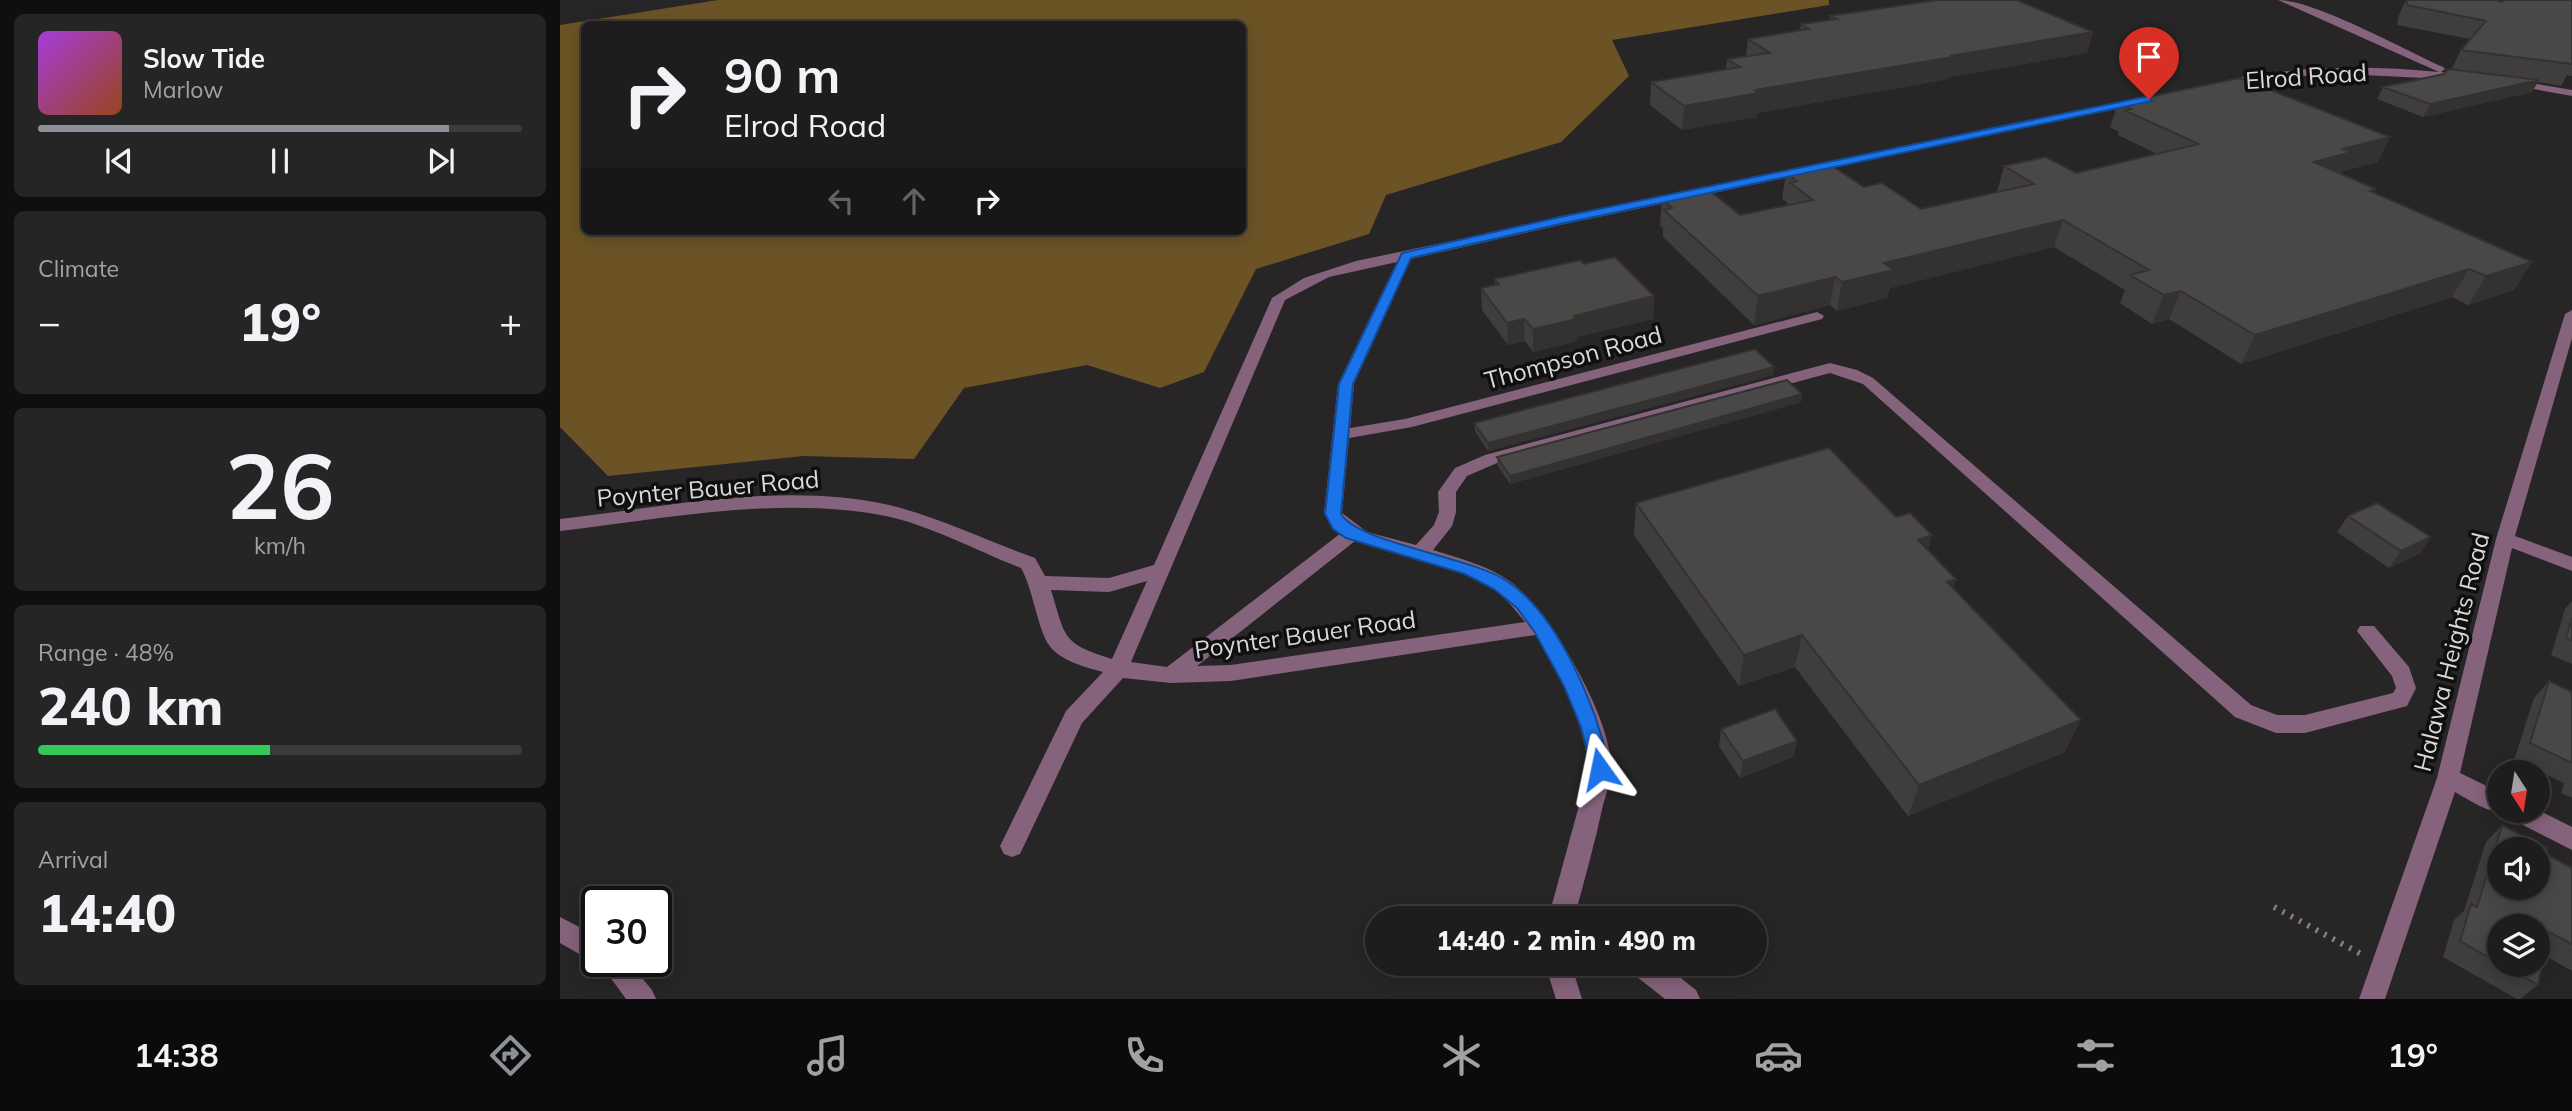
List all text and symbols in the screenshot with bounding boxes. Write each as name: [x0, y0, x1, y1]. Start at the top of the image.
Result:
pin: [2119, 27, 2179, 99]
icon: arrive: [2130, 38, 2168, 76]
text: Slow Tide: [143, 42, 265, 75]
text: 90 m: [724, 44, 840, 105]
icon: right: [609, 49, 700, 140]
street label: Elrod Road: [2244, 57, 2368, 95]
text: Marlow: [143, 75, 223, 104]
text: Elrod Road: [724, 105, 886, 145]
icon: previous: [100, 142, 138, 180]
icon: pause: [261, 142, 299, 180]
icon: next: [422, 142, 460, 180]
icon: left: [822, 182, 860, 220]
icon: ahead: [895, 182, 933, 220]
icon: right: [968, 182, 1006, 220]
text: Climate: [38, 254, 119, 283]
text: 19°: [239, 289, 321, 354]
text: −: [38, 298, 61, 346]
text: +: [499, 298, 522, 346]
street label: Thompson Road: [1481, 319, 1665, 395]
text: 26: [225, 428, 335, 542]
street label: Poynter Bauer Road: [596, 463, 820, 513]
street label: Halawa Heights Road: [2407, 529, 2495, 775]
text: km/h: [254, 531, 306, 560]
street label: Poynter Bauer Road: [1192, 604, 1418, 664]
text: Range · 48%: [38, 638, 174, 667]
text: 240 km: [38, 673, 223, 738]
position arrow: [1563, 732, 1637, 806]
north arrow: [2487, 760, 2550, 822]
map controls: [2487, 760, 2550, 977]
button: sound: [2487, 837, 2550, 900]
text: Arrival: [38, 845, 108, 874]
text: 14:40: [38, 880, 176, 945]
speed limit sign: 30: [581, 886, 672, 977]
button: layers: [2487, 914, 2550, 977]
text: 14:40 · 2 min · 490 m: [1436, 924, 1696, 957]
icon: directions: [486, 1031, 535, 1080]
icon: music: [803, 1031, 852, 1080]
icon: phone: [1120, 1031, 1169, 1080]
icon: climate: [1437, 1031, 1486, 1080]
icon: car: [1754, 1031, 1803, 1080]
icon: filters: [2071, 1031, 2120, 1080]
text: 14:38: [134, 1035, 219, 1075]
text: 19°: [2387, 1035, 2438, 1075]

